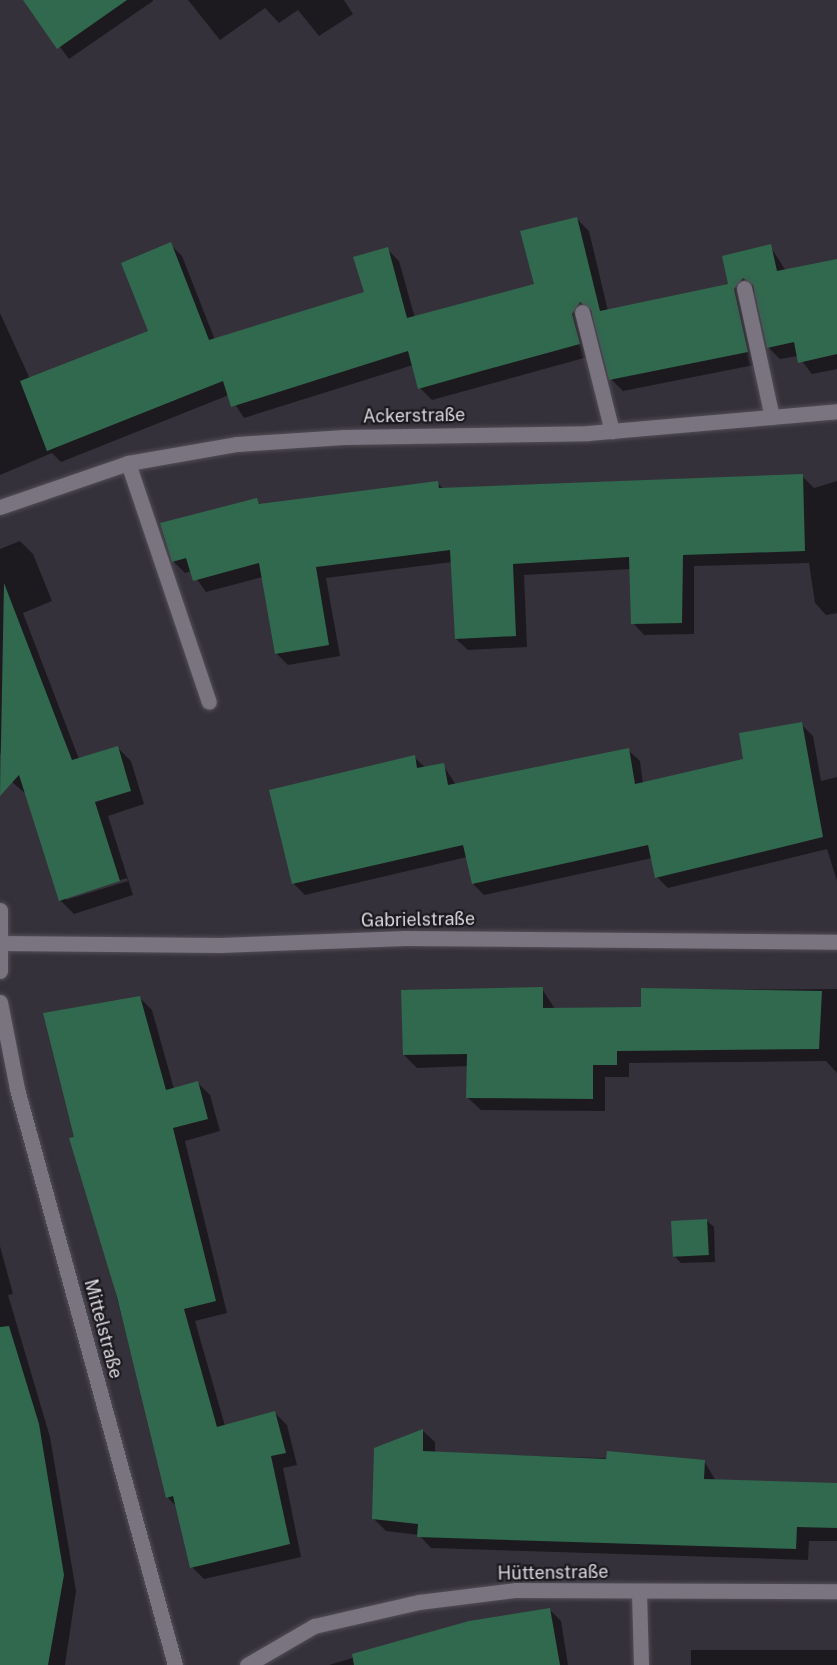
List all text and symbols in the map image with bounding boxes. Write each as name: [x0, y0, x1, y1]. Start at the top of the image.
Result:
street label: Ackerstraße: [363, 404, 465, 428]
street label: Gabrielstraße: [361, 908, 475, 932]
street label: Mittelstraße: [79, 1277, 127, 1381]
street label: Hüttenstraße: [497, 1561, 609, 1585]

